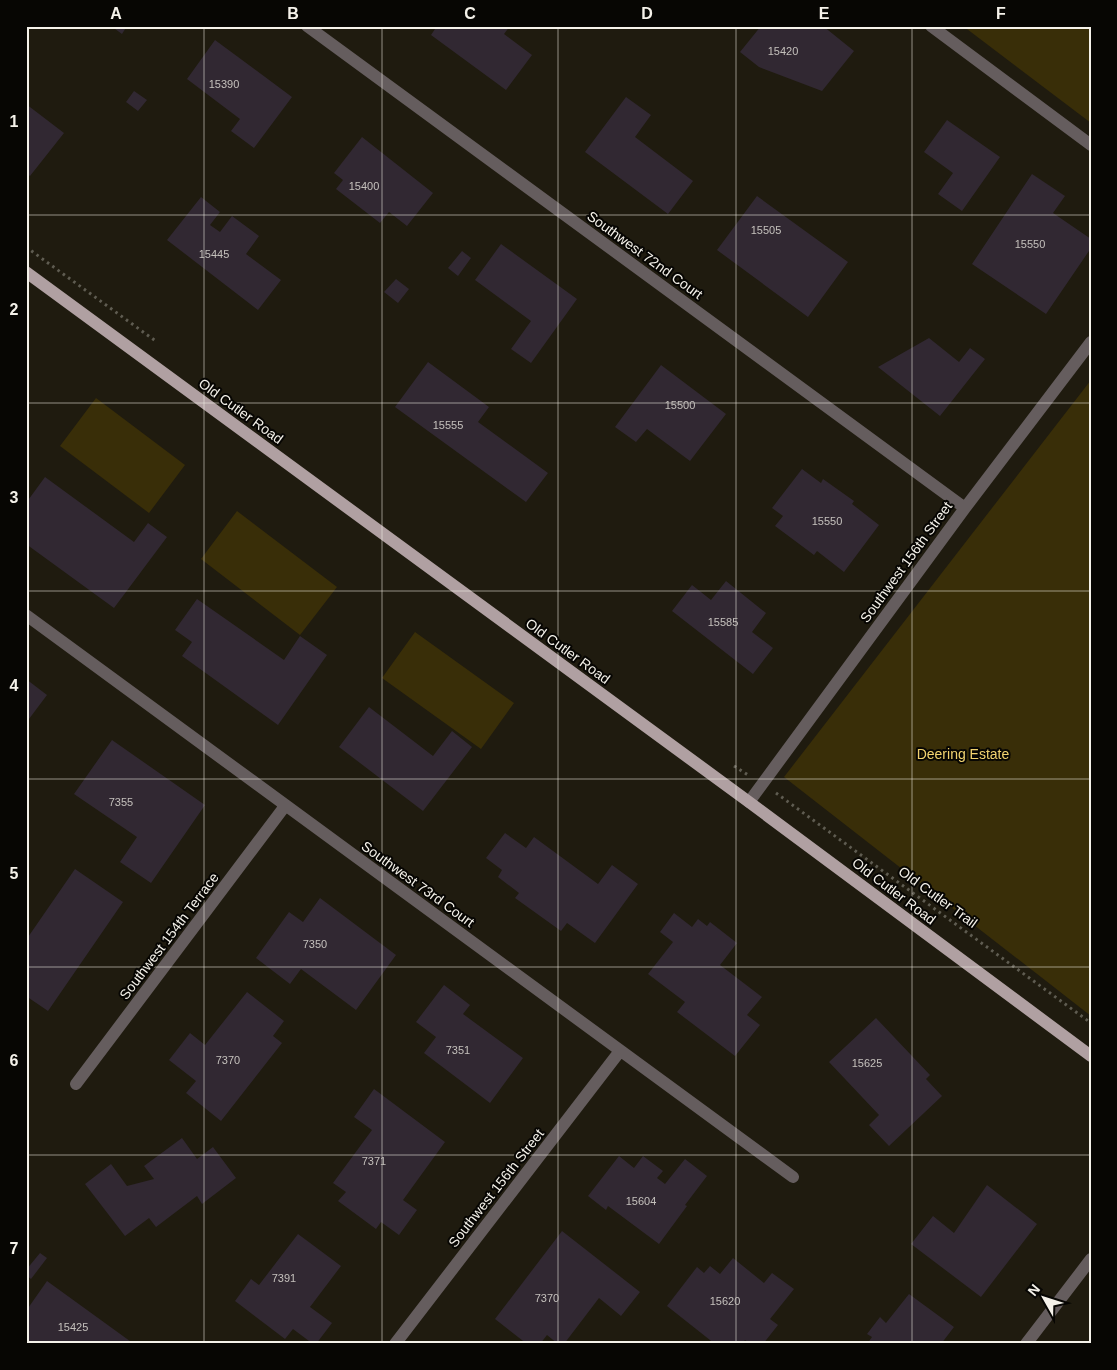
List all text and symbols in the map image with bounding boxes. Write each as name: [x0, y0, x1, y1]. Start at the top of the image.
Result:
text: A: [110, 5, 122, 22]
text: B: [287, 5, 299, 22]
text: C: [464, 5, 476, 22]
text: D: [641, 5, 653, 22]
text: E: [819, 5, 830, 22]
text: F: [996, 5, 1006, 22]
house number: 15420: [768, 45, 798, 57]
house number: 15390: [209, 78, 239, 90]
text: 1: [10, 113, 19, 130]
house number: 15400: [349, 180, 379, 192]
street label: Southwest 72nd Court: [584, 208, 706, 302]
house number: 15505: [751, 224, 781, 236]
house number: 15550: [1015, 238, 1045, 250]
house number: 15445: [199, 248, 229, 260]
text: 2: [10, 301, 19, 318]
street label: Old Cutler Road: [196, 375, 286, 447]
house number: 15500: [665, 399, 695, 411]
house number: 15555: [433, 419, 463, 431]
text: 3: [10, 489, 19, 506]
street label: Southwest 156th Street: [857, 498, 955, 626]
house number: 15550: [812, 515, 842, 527]
street label: Old Cutler Road: [523, 615, 613, 687]
house number: 15585: [708, 616, 738, 628]
text: 4: [10, 677, 19, 694]
park label: Deering Estate: [917, 746, 1010, 762]
house number: 7355: [109, 796, 133, 808]
street label: Southwest 73rd Court: [359, 838, 478, 930]
street label: Old Cutler Road: [849, 854, 939, 928]
street label: Old Cutler Trail: [896, 863, 980, 931]
text: 5: [10, 865, 19, 882]
street label: Southwest 154th Terrace: [116, 869, 222, 1003]
house number: 7350: [303, 938, 327, 950]
house number: 7351: [446, 1044, 470, 1056]
text: 6: [10, 1052, 19, 1069]
house number: 7370: [216, 1054, 240, 1066]
house number: 15625: [852, 1057, 882, 1069]
street label: Southwest 156th Street: [445, 1126, 547, 1250]
house number: 7371: [362, 1155, 386, 1167]
house number: 15604: [626, 1195, 656, 1207]
text: 7: [10, 1240, 19, 1257]
house number: 7391: [272, 1272, 296, 1284]
north arrow: [1020, 1272, 1070, 1322]
text: N: [1024, 1281, 1043, 1299]
house number: 7370: [535, 1292, 559, 1304]
house number: 15620: [710, 1295, 740, 1307]
house number: 15425: [58, 1321, 88, 1333]

